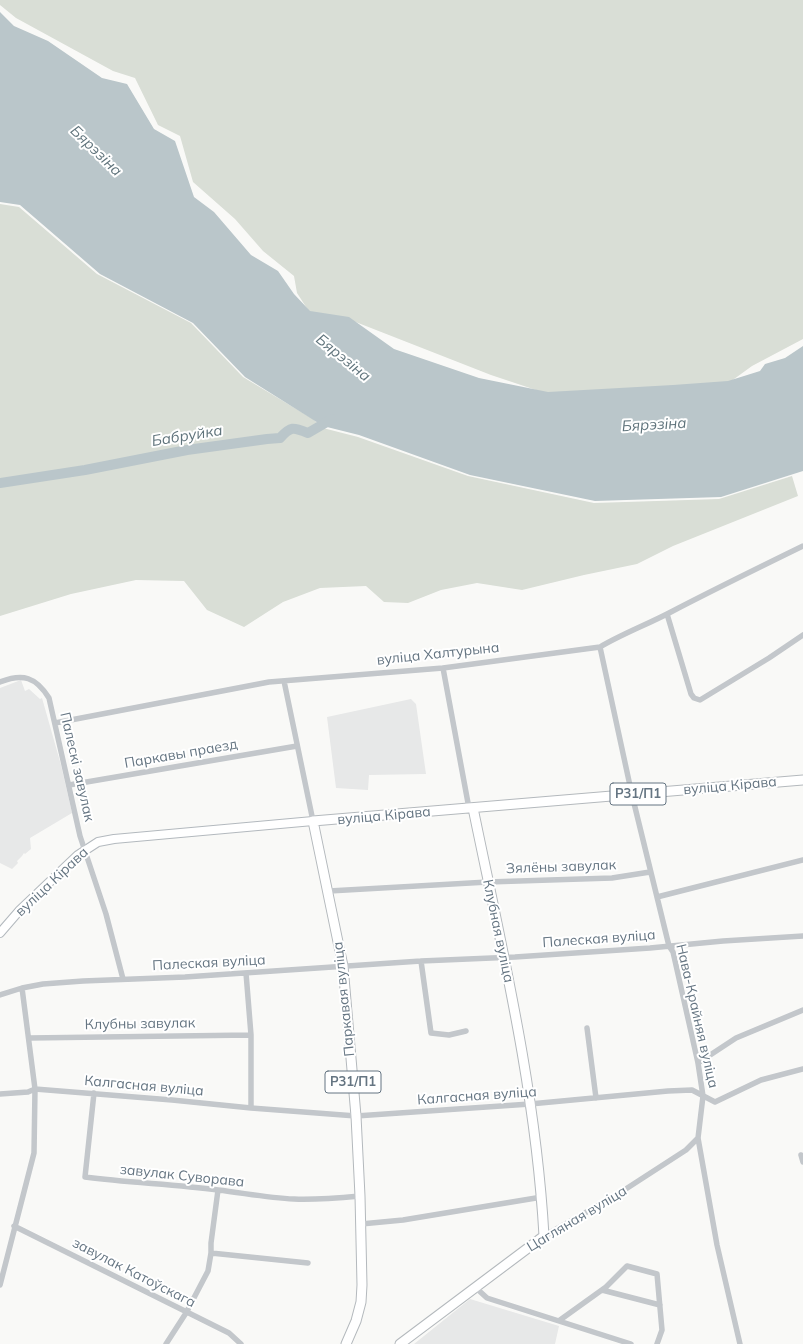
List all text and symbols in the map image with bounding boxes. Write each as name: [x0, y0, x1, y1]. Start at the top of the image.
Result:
water label: Бярэзіна: [66, 122, 126, 180]
water label: Бярэзіна: [312, 331, 374, 385]
water label: Бярэзіна: [621, 414, 687, 436]
water label: Бабруйка: [150, 422, 224, 450]
street label: вуліца Халтурына: [376, 639, 500, 669]
street label: Палескі завулак: [56, 711, 98, 823]
street label: Паркавы праезд: [123, 736, 239, 772]
street label: вуліца Кірава: [683, 774, 777, 798]
road number: Р31/П1: [610, 783, 666, 805]
street label: вуліца Кірава: [337, 804, 431, 828]
street label: вуліца Кірава: [12, 844, 92, 920]
street label: Зялёны завулак: [506, 857, 616, 877]
street label: Клубная вуліца: [479, 878, 517, 984]
street label: Палеская вуліца: [542, 927, 656, 951]
street label: Паркавая вуліца: [330, 941, 358, 1057]
street label: Нава-Крайняя вуліца: [672, 942, 722, 1090]
street label: Палеская вуліца: [152, 952, 266, 974]
street label: Клубны завулак: [85, 1015, 195, 1033]
road number: Р31/П1: [325, 1071, 381, 1093]
street label: Калгасная вуліца: [84, 1072, 204, 1100]
street label: Калгасная вуліца: [417, 1083, 537, 1109]
street label: завулак Суворава: [119, 1161, 245, 1191]
street label: Цагляная вуліца: [524, 1183, 630, 1255]
street label: завулак Катоўскага: [70, 1235, 198, 1311]

